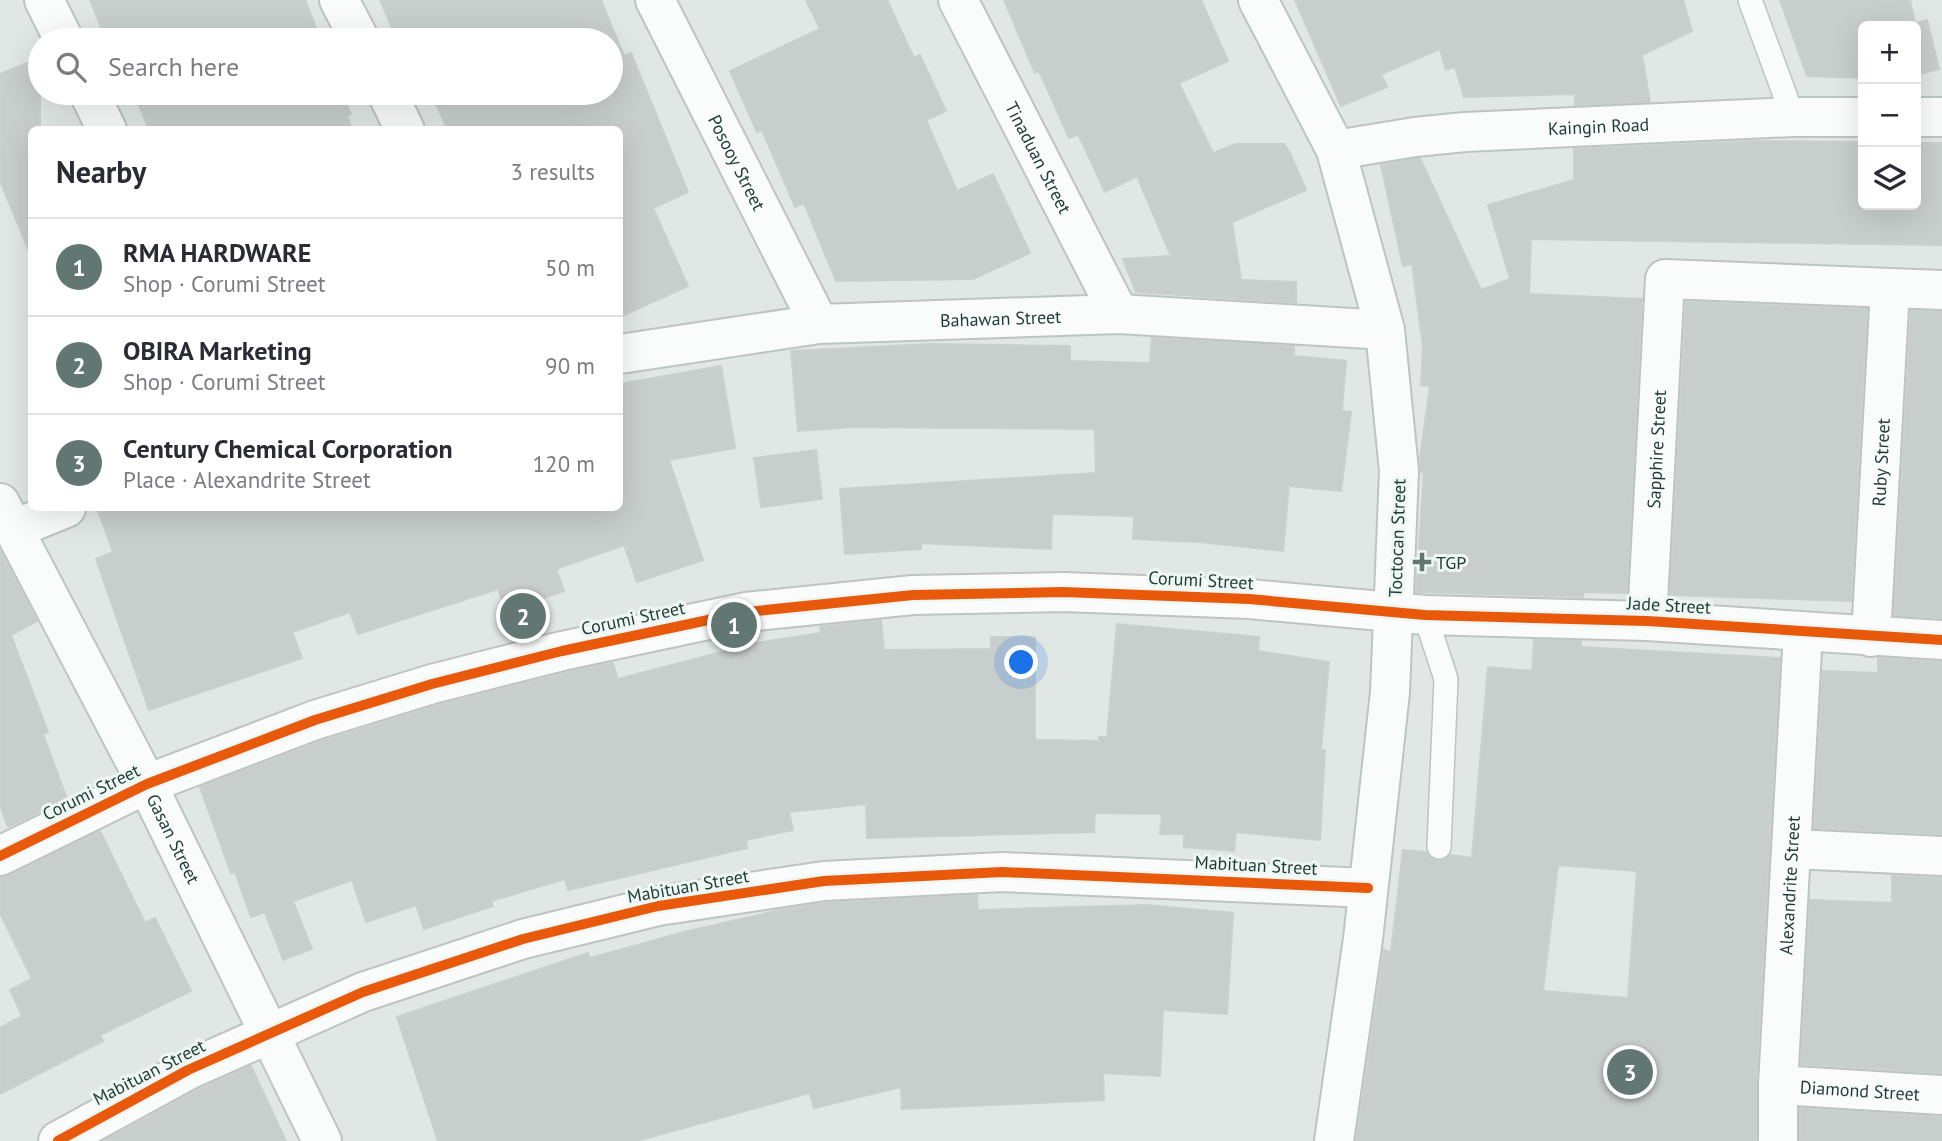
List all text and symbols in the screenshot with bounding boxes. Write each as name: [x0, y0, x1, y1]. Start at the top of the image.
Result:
map controls: [1858, 21, 1921, 210]
button: +: [1858, 21, 1921, 84]
search box: [28, 28, 623, 105]
icon: search: [52, 48, 90, 86]
text: Search here: [108, 50, 239, 83]
button: −: [1858, 84, 1921, 147]
street label: Tinaduan Street: [1001, 98, 1077, 217]
street label: Posooy Street: [703, 111, 771, 214]
street label: Kaingin Road: [1547, 112, 1650, 140]
button: layers: [1858, 147, 1921, 210]
text: Nearby: [56, 152, 146, 191]
text: 3 results: [511, 157, 595, 186]
text: RMA HARDWARE: [123, 236, 311, 269]
text: 1: [72, 253, 86, 282]
text: 50 m: [545, 253, 595, 282]
text: Shop · Corumi Street: [123, 269, 326, 298]
street label: Bahawan Street: [940, 304, 1062, 331]
text: OBIRA Marketing: [123, 334, 312, 367]
text: 2: [72, 351, 86, 380]
text: 90 m: [545, 351, 595, 380]
text: Shop · Corumi Street: [123, 367, 326, 396]
street label: Sapphire Street: [1641, 389, 1671, 509]
street label: Ruby Street: [1867, 418, 1894, 507]
text: Century Chemical Corporation: [123, 432, 453, 465]
text: 3: [72, 449, 86, 478]
text: 120 m: [533, 449, 595, 478]
text: Place · Alexandrite Street: [123, 465, 371, 494]
street label: Toctocan Street: [1383, 478, 1411, 598]
place label: TGP: [1436, 551, 1466, 574]
marker: TGP: [1414, 554, 1430, 570]
street label: Corumi Street: [1148, 566, 1254, 594]
pin: 2: [500, 590, 546, 642]
street label: Jade Street: [1626, 591, 1711, 619]
street label: Corumi Street: [579, 596, 687, 640]
pin: 1: [711, 599, 757, 651]
your location: [1004, 645, 1038, 679]
street label: Corumi Street: [39, 759, 143, 825]
street label: Gasan Street: [142, 790, 206, 887]
street label: Alexandrite Street: [1774, 815, 1804, 955]
street label: Mabituan Street: [1194, 850, 1318, 880]
street label: Mabituan Street: [625, 864, 751, 908]
street label: Mabituan Street: [89, 1034, 209, 1110]
pin: 3: [1607, 1046, 1653, 1098]
street label: Diamond Street: [1799, 1075, 1921, 1105]

